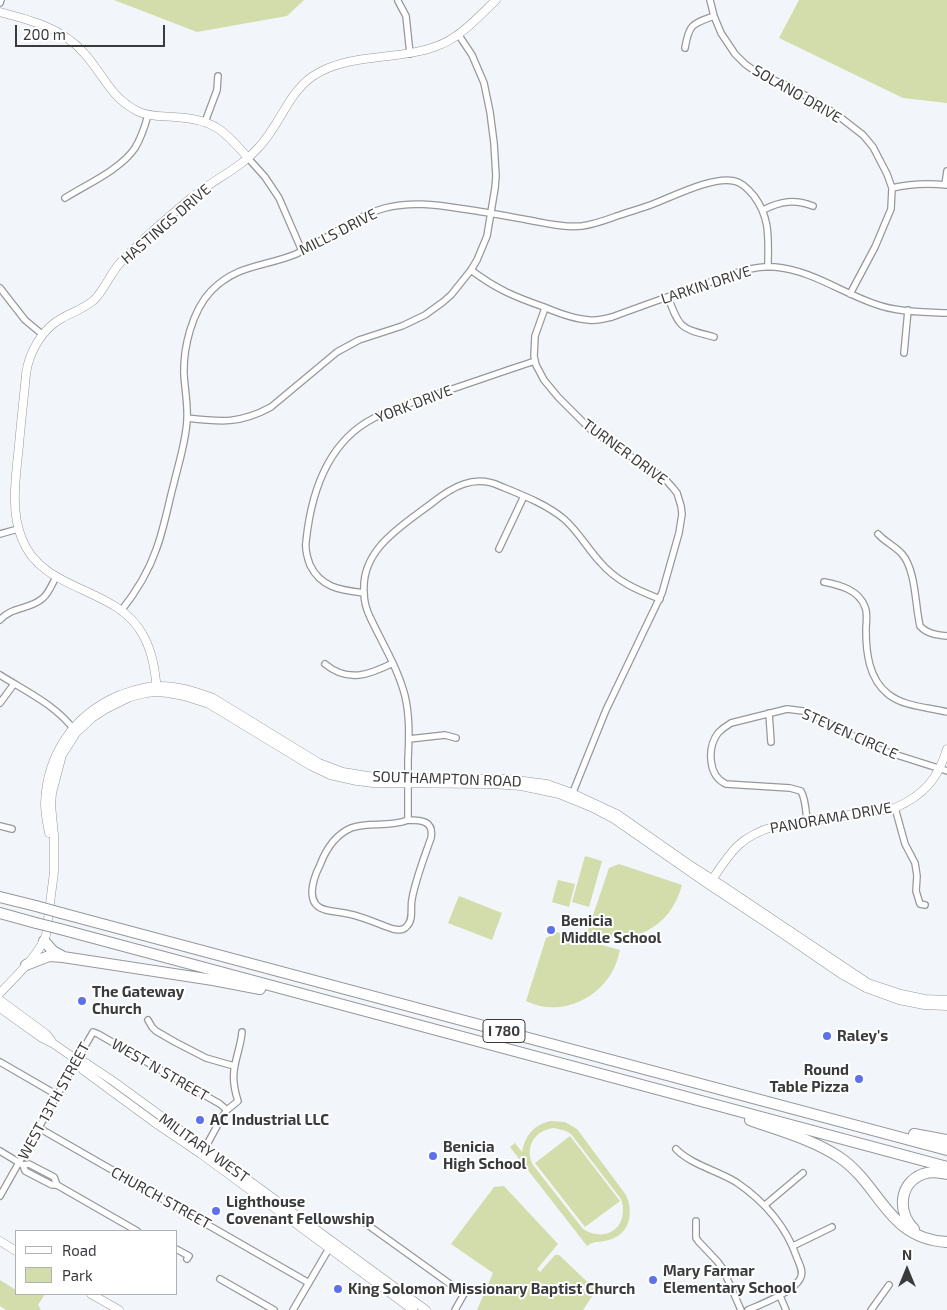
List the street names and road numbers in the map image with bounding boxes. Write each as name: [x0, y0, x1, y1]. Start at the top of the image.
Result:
street label: SOLANO DRIVE: [749, 61, 845, 127]
street label: HASTINGS DRIVE: [118, 180, 214, 268]
street label: MILLS DRIVE: [296, 205, 380, 259]
street label: LARKIN DRIVE: [659, 262, 753, 308]
street label: YORK DRIVE: [373, 381, 455, 427]
street label: TURNER DRIVE: [579, 415, 671, 489]
street label: STEVEN CIRCLE: [799, 705, 901, 763]
street label: SOUTHAMPTON ROAD: [372, 767, 522, 791]
street label: PANORAMA DRIVE: [769, 798, 893, 838]
road number: I 780: [483, 1019, 525, 1042]
street label: WEST N STREET: [108, 1035, 212, 1105]
street label: WEST 13TH STREET: [14, 1039, 94, 1163]
street label: MILITARY WEST: [156, 1109, 252, 1187]
street label: CHURCH STREET: [108, 1163, 214, 1233]

